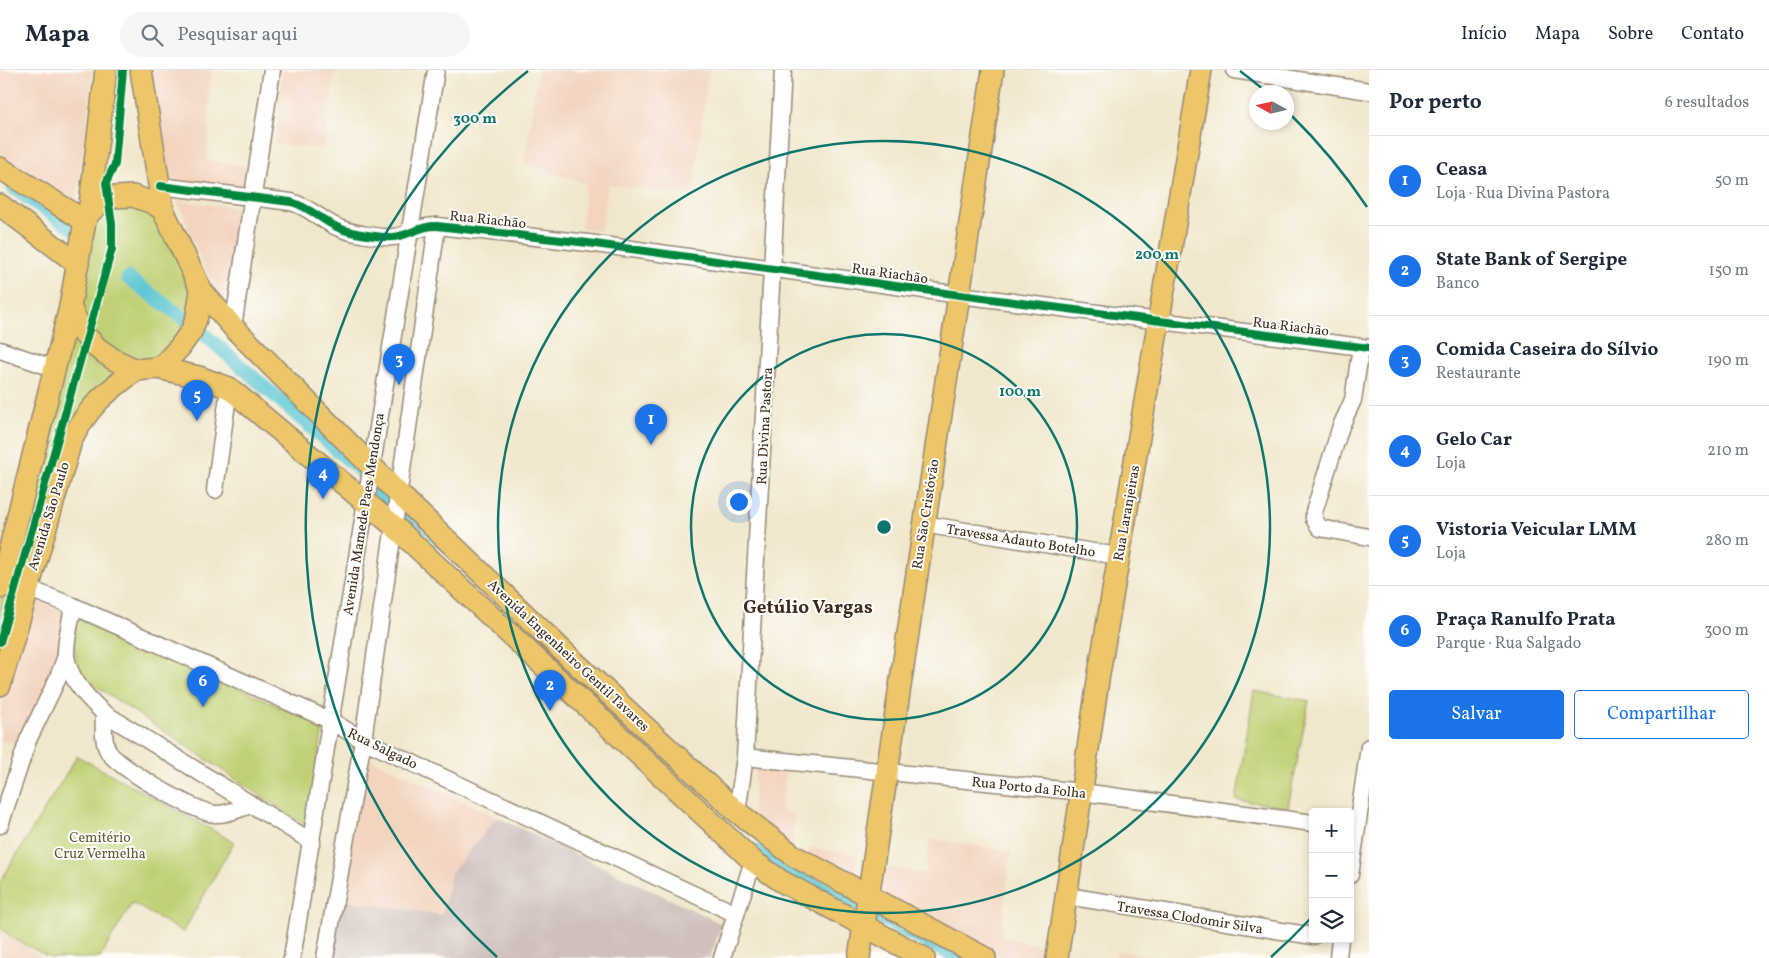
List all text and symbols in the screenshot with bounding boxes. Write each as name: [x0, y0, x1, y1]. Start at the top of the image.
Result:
search box: [120, 12, 470, 57]
text: Mapa: [25, 18, 90, 52]
icon: search: [138, 21, 166, 49]
text: Pesquisar aqui: [178, 22, 298, 48]
text: Início: [1461, 22, 1507, 47]
text: Mapa: [1535, 22, 1580, 47]
text: Sobre: [1608, 22, 1653, 47]
text: Contato: [1681, 22, 1744, 47]
north arrow: [1249, 85, 1294, 130]
text: Por perto: [1389, 88, 1482, 117]
text: 6 resultados: [1665, 92, 1749, 114]
text: 300 m: [453, 109, 497, 130]
text: Ceasa: [1436, 157, 1487, 183]
text: 1: [1402, 170, 1408, 192]
text: 50 m: [1715, 170, 1749, 192]
text: Loja · Rua Divina Pastora: [1436, 183, 1610, 205]
street label: Rua Riachão: [449, 207, 527, 234]
text: 200 m: [1135, 245, 1179, 266]
text: State Bank of Sergipe: [1436, 247, 1627, 273]
street label: Rua Riachão: [850, 260, 929, 289]
text: 2: [1401, 260, 1409, 282]
text: 150 m: [1708, 260, 1749, 282]
text: Banco: [1436, 273, 1479, 295]
street label: Rua Riachão: [1252, 313, 1330, 342]
text: Comida Caseira do Sílvio: [1436, 337, 1658, 363]
pin: 3: [383, 344, 415, 385]
text: 3: [1401, 350, 1409, 372]
text: 190 m: [1707, 350, 1749, 372]
text: Restaurante: [1436, 363, 1521, 385]
street label: Rua Divina Pastora: [753, 367, 778, 485]
pin: 5: [181, 380, 213, 421]
text: 100 m: [999, 382, 1042, 403]
pin: 1: [635, 404, 667, 445]
street label: Avenida Mamede Paes Mendonça: [339, 412, 390, 617]
text: Gelo Car: [1436, 427, 1512, 453]
text: 4: [1400, 440, 1410, 462]
text: 210 m: [1707, 440, 1749, 462]
text: Loja: [1436, 453, 1466, 475]
pin: 4: [307, 458, 339, 499]
street label: Rua São Cristóvão: [908, 458, 945, 571]
street label: Avenida São Paulo: [24, 460, 75, 573]
street label: Rua Laranjeiras: [1110, 464, 1145, 563]
your location: [726, 489, 752, 515]
text: Vistoria Veicular LMM: [1436, 517, 1637, 543]
centre of rings: [875, 518, 893, 536]
street label: Travessa Adauto Botelho: [945, 520, 1097, 563]
text: 5: [1401, 530, 1409, 552]
text: 280 m: [1705, 530, 1749, 552]
text: Loja: [1436, 543, 1466, 565]
street label: Avenida Engenheiro Gentil Tavares: [483, 576, 653, 736]
district label: Getúlio Vargas: [743, 595, 873, 621]
text: Praça Ranulfo Prata: [1436, 607, 1616, 633]
text: 6: [1401, 620, 1409, 642]
text: 300 m: [1704, 620, 1749, 642]
text: Parque · Rua Salgado: [1436, 633, 1581, 655]
pin: 6: [187, 666, 219, 707]
pin: 2: [534, 670, 566, 711]
button: Salvar: [1389, 690, 1564, 739]
button: Compartilhar: [1574, 690, 1749, 739]
street label: Rua Salgado: [344, 724, 420, 774]
street label: Rua Porto da Folha: [971, 773, 1087, 804]
map controls: [1309, 808, 1354, 943]
button: +: [1309, 808, 1354, 853]
park label: Cemitério Cruz Vermelha: [54, 829, 146, 864]
button: −: [1309, 853, 1354, 898]
street label: Travessa Clodomir Silva: [1115, 898, 1264, 939]
button: layers: [1309, 898, 1354, 943]

